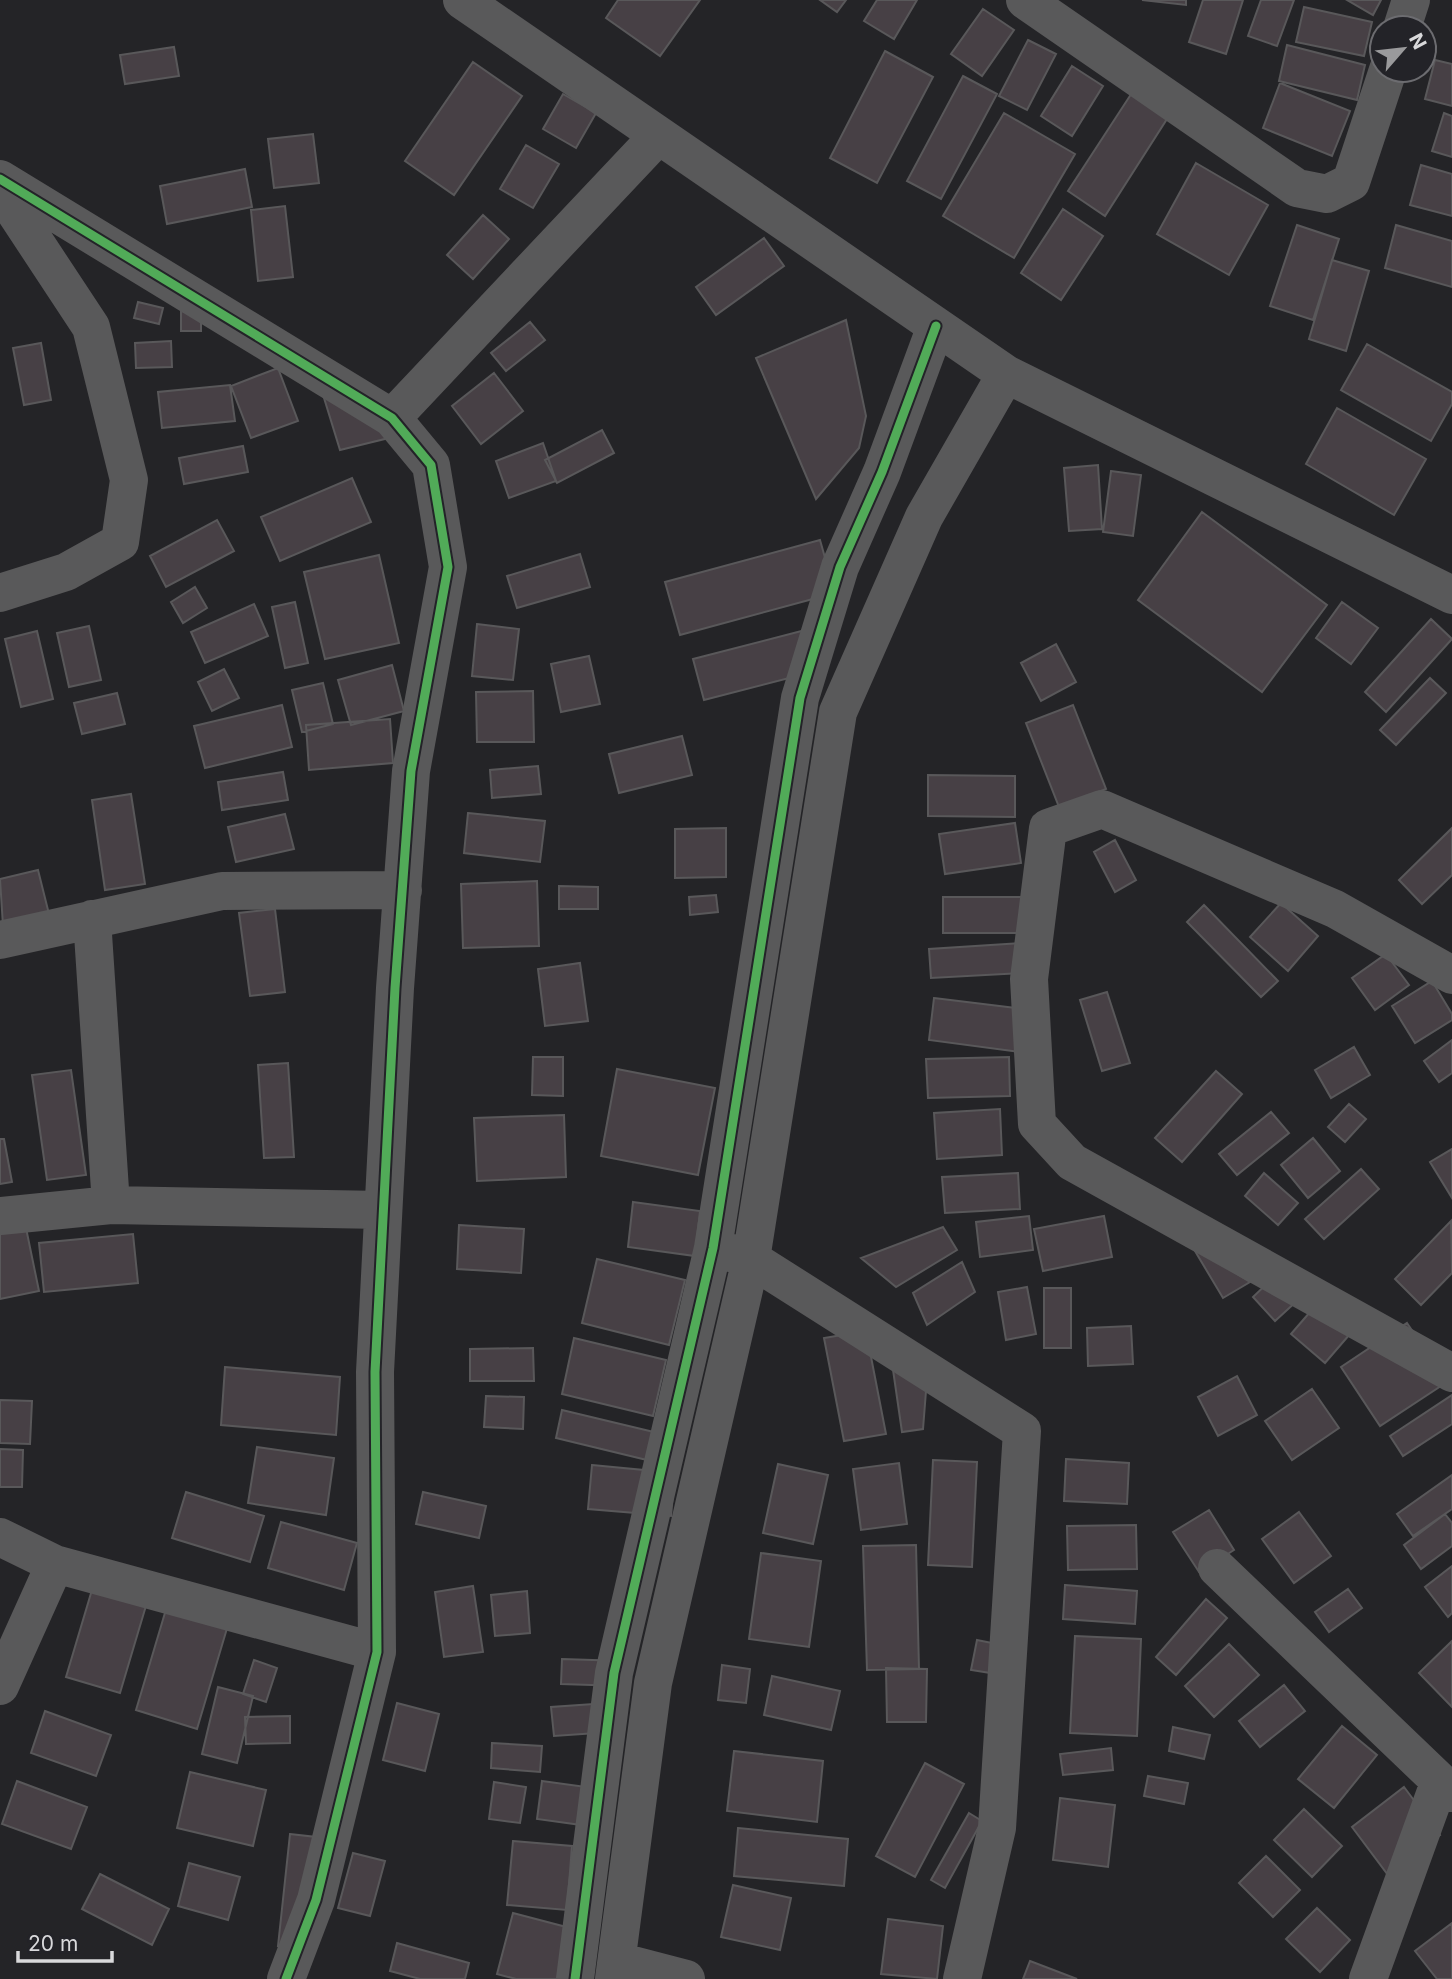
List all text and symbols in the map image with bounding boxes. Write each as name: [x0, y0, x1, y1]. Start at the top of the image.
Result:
north arrow: [1368, 14, 1438, 84]
text: N: [1404, 29, 1431, 53]
scale bar: [18, 1920, 112, 1964]
text: 20 m: [28, 1931, 78, 1956]

